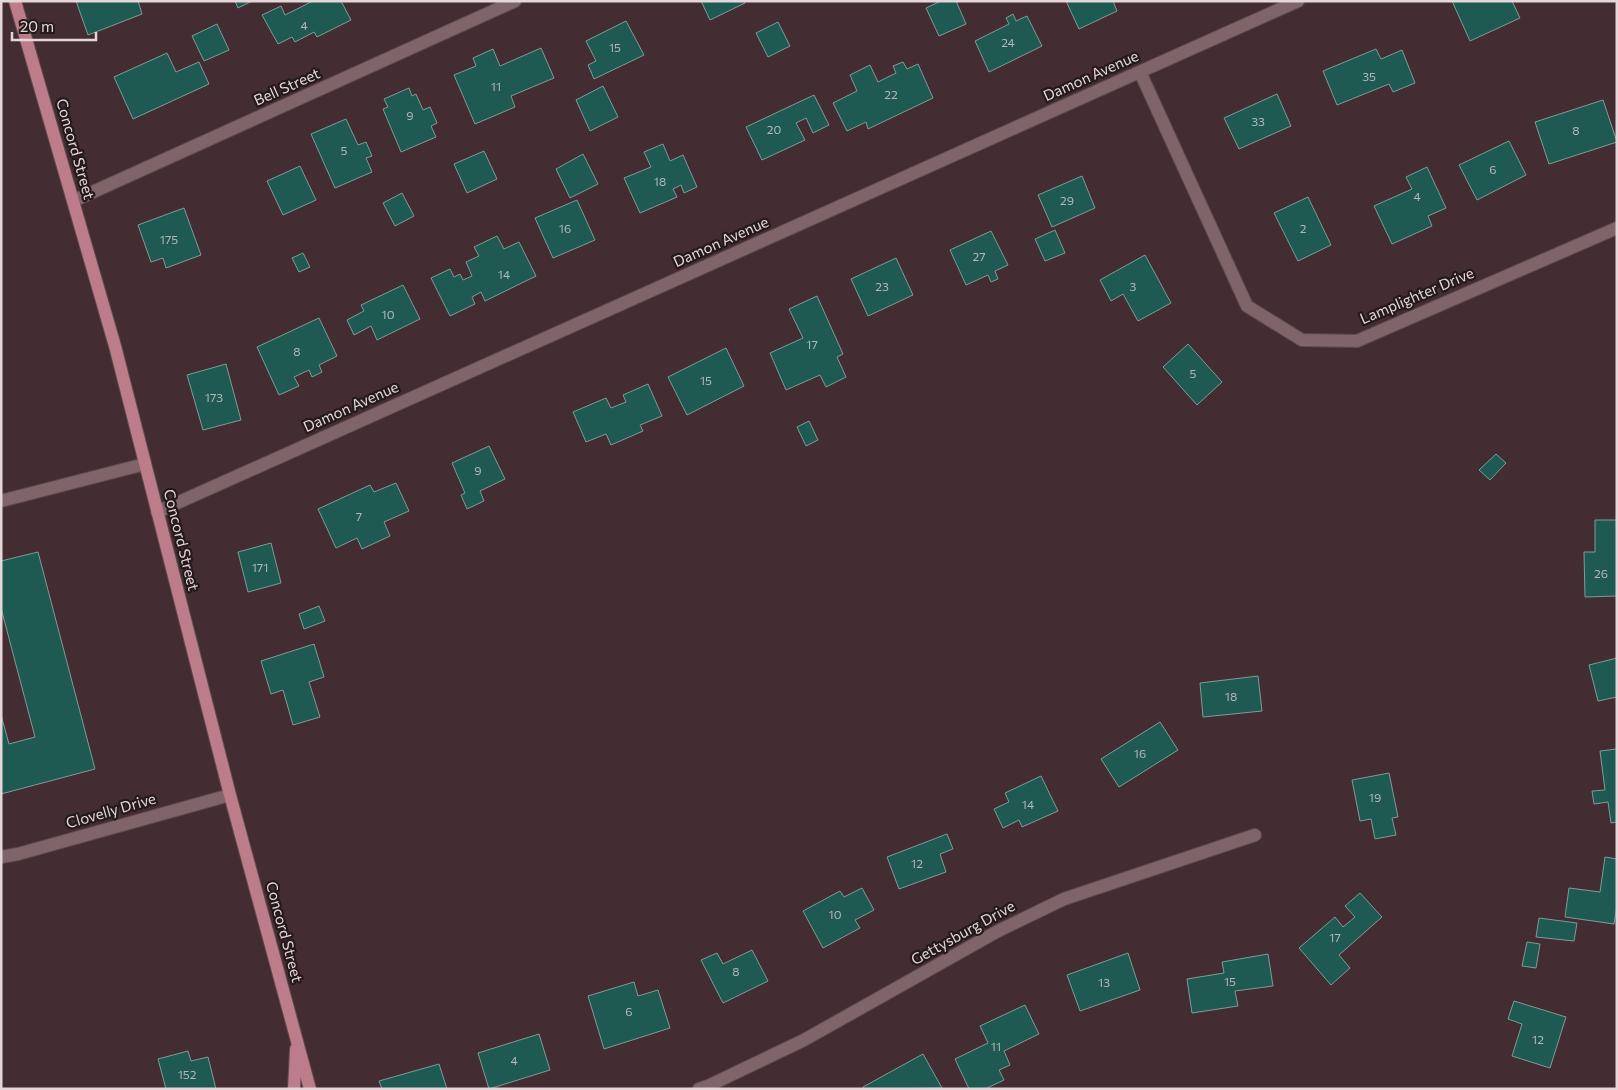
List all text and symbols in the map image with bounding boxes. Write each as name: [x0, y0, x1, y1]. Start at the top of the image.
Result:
scale bar: [12, 10, 96, 42]
text: 20 m: [20, 17, 54, 35]
house number: 4: [300, 18, 308, 32]
house number: 24: [1001, 35, 1015, 49]
house number: 15: [609, 40, 621, 54]
street label: Damon Avenue: [1040, 46, 1141, 104]
street label: Bell Street: [251, 64, 322, 109]
house number: 35: [1362, 69, 1376, 83]
house number: 11: [491, 79, 501, 93]
house number: 22: [884, 87, 898, 101]
street label: Concord Street: [53, 96, 99, 201]
house number: 9: [406, 108, 414, 122]
house number: 33: [1251, 114, 1265, 128]
house number: 20: [767, 122, 781, 136]
house number: 8: [1572, 123, 1580, 137]
house number: 5: [341, 143, 348, 157]
house number: 6: [1489, 162, 1497, 176]
house number: 18: [654, 174, 666, 188]
house number: 4: [1413, 189, 1421, 203]
house number: 29: [1060, 193, 1074, 207]
street label: Damon Avenue: [670, 212, 771, 270]
house number: 16: [559, 221, 571, 235]
house number: 2: [1300, 221, 1307, 235]
house number: 175: [160, 232, 178, 246]
house number: 27: [973, 249, 985, 263]
street label: Lamplighter Drive: [1357, 263, 1476, 327]
house number: 14: [498, 267, 510, 281]
house number: 23: [875, 279, 889, 293]
house number: 3: [1130, 279, 1137, 293]
house number: 10: [382, 307, 395, 321]
house number: 17: [806, 337, 818, 351]
house number: 8: [293, 344, 301, 358]
house number: 5: [1190, 366, 1197, 380]
house number: 15: [700, 373, 712, 387]
street label: Damon Avenue: [300, 377, 401, 435]
house number: 173: [205, 390, 223, 404]
house number: 9: [474, 463, 482, 477]
street label: Concord Street: [161, 487, 203, 592]
house number: 7: [356, 509, 362, 523]
house number: 171: [252, 560, 268, 574]
house number: 26: [1594, 566, 1608, 580]
house number: 18: [1225, 689, 1237, 703]
house number: 16: [1134, 746, 1146, 760]
street label: Clovelly Drive: [64, 789, 158, 831]
house number: 19: [1369, 790, 1381, 804]
house number: 14: [1022, 797, 1034, 811]
house number: 12: [911, 856, 923, 870]
street label: Concord Street: [263, 879, 307, 984]
street label: Gettysburg Drive: [907, 896, 1018, 968]
house number: 10: [829, 907, 842, 921]
house number: 17: [1329, 930, 1341, 944]
house number: 8: [732, 964, 740, 978]
house number: 15: [1224, 974, 1236, 988]
house number: 13: [1098, 975, 1110, 989]
house number: 6: [625, 1004, 633, 1018]
house number: 12: [1532, 1032, 1544, 1046]
house number: 11: [991, 1039, 1001, 1053]
house number: 4: [510, 1053, 518, 1067]
house number: 152: [178, 1067, 197, 1081]

